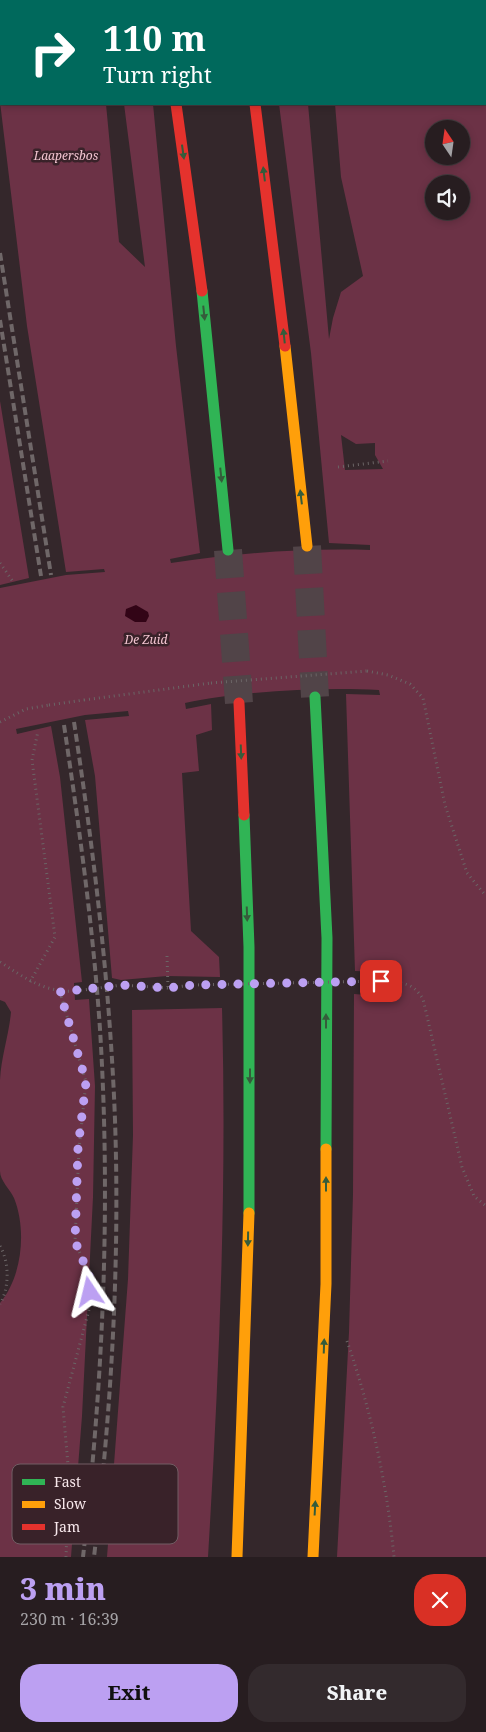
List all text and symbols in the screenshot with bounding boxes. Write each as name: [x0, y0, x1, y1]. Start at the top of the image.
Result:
text: 110 m: [103, 14, 206, 61]
icon: right: [20, 20, 85, 85]
text: Turn right: [103, 59, 212, 89]
north arrow: [425, 120, 470, 165]
map controls: [425, 120, 470, 220]
one-way arrow: [179, 144, 187, 160]
park label: Laapersbos: [33, 147, 99, 164]
one-way arrow: [260, 166, 268, 182]
button: sound: [425, 175, 470, 220]
one-way arrow: [200, 305, 208, 321]
one-way arrow: [280, 327, 288, 343]
one-way arrow: [217, 467, 225, 483]
one-way arrow: [297, 489, 305, 505]
park label: De Zuid: [124, 631, 167, 648]
one-way arrow: [237, 744, 245, 760]
one-way arrow: [244, 906, 252, 922]
pin: [360, 960, 402, 1002]
icon: arrive: [367, 967, 395, 995]
one-way arrow: [322, 1013, 330, 1029]
one-way arrow: [246, 1069, 254, 1085]
one-way arrow: [322, 1175, 330, 1191]
one-way arrow: [244, 1231, 252, 1247]
position arrow: [63, 1265, 115, 1317]
one-way arrow: [320, 1338, 328, 1354]
legend: [12, 1464, 178, 1544]
text: Fast: [54, 1472, 81, 1491]
text: Slow: [54, 1494, 87, 1513]
one-way arrow: [312, 1500, 320, 1516]
text: Jam: [53, 1517, 80, 1536]
text: 3 min: [20, 1568, 106, 1609]
button: close: [414, 1574, 466, 1626]
text: 230 m · 16:39: [20, 1608, 119, 1630]
button: Exit: [20, 1664, 238, 1722]
button: Share: [248, 1664, 466, 1722]

